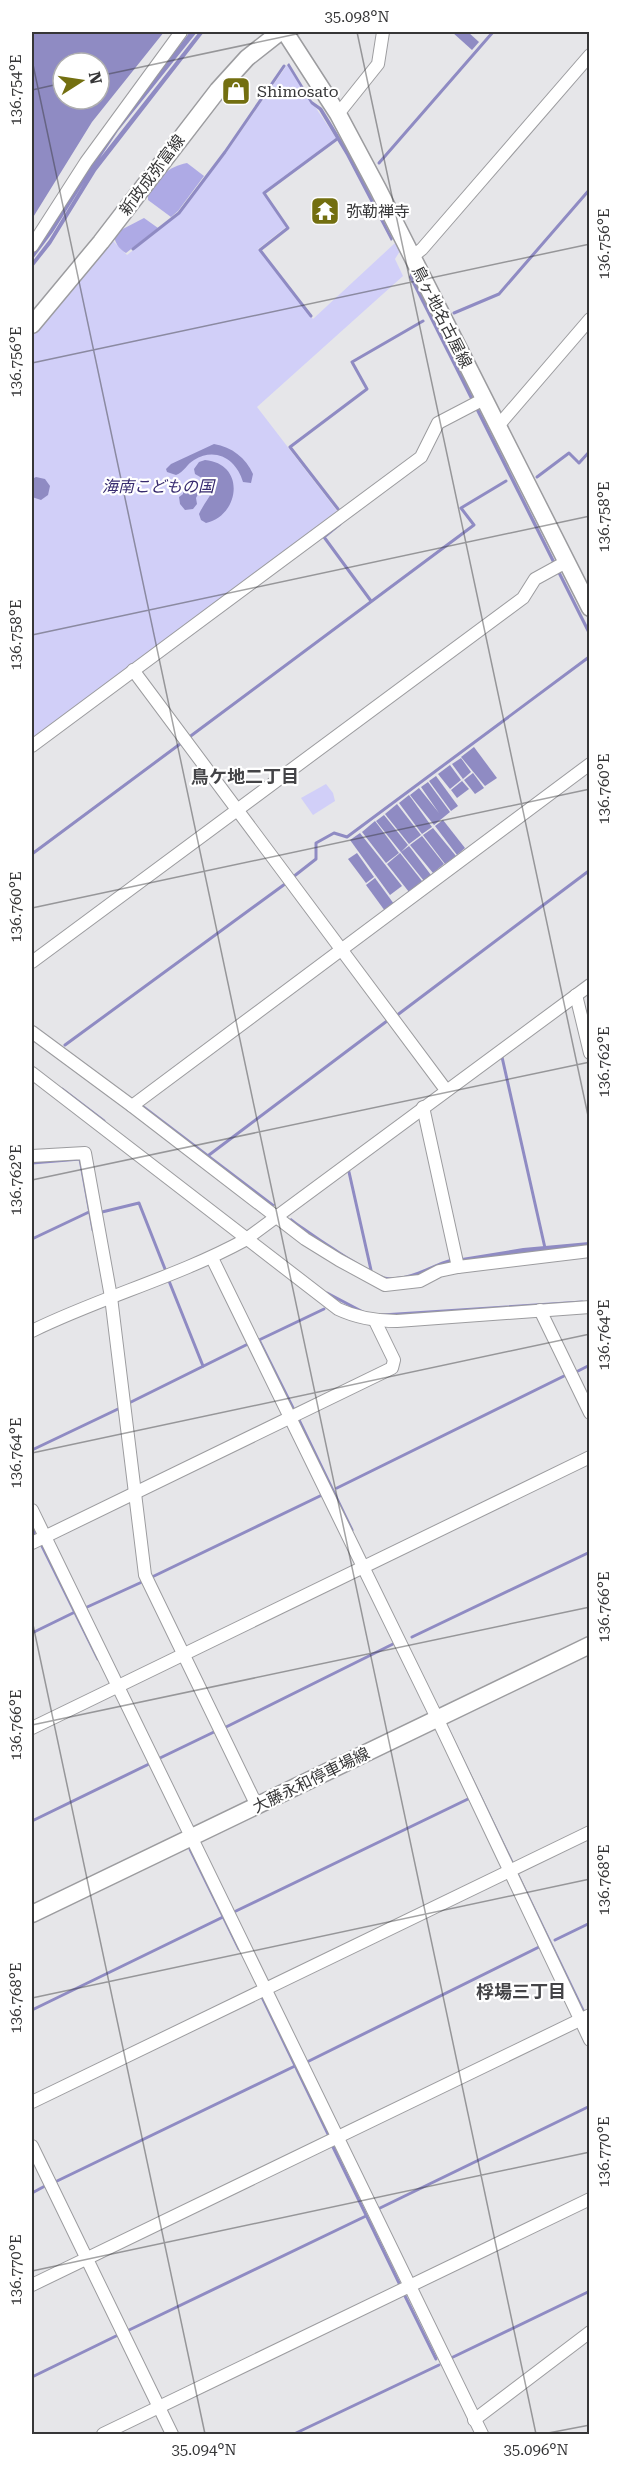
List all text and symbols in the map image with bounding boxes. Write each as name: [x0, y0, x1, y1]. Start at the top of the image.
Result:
text: 35.098°N: [324, 8, 390, 26]
north arrow: [51, 51, 111, 111]
text: 136.754°E: [7, 54, 25, 126]
text: N: [85, 70, 106, 86]
shop icon: Shimosato: [220, 75, 252, 107]
place label: Shimosato: [257, 82, 339, 101]
street label: 新政成弥富線: [116, 131, 188, 219]
temple icon: 弥勒禅寺: [309, 195, 341, 227]
place label: 弥勒禅寺: [346, 202, 410, 221]
text: 136.756°E: [595, 208, 613, 280]
street label: 鳥ヶ地名古屋線: [408, 263, 476, 371]
text: 136.756°E: [7, 326, 25, 398]
park label: 海南こどもの国: [102, 477, 216, 496]
text: 136.758°E: [595, 481, 613, 553]
text: 136.758°E: [7, 599, 25, 671]
text: 136.760°E: [595, 753, 613, 825]
district label: 鳥ケ地二丁目: [191, 766, 299, 787]
text: 136.760°E: [7, 871, 25, 943]
text: 136.762°E: [595, 1026, 613, 1098]
text: 136.762°E: [7, 1144, 25, 1216]
text: 136.764°E: [595, 1299, 613, 1371]
text: 136.764°E: [7, 1417, 25, 1489]
text: 136.766°E: [595, 1571, 613, 1643]
text: 136.766°E: [7, 1689, 25, 1761]
street label: 大藤永和停車場線: [249, 1743, 373, 1817]
text: 136.768°E: [595, 1844, 613, 1916]
text: 136.768°E: [7, 1962, 25, 2034]
district label: 桴場三丁目: [476, 1981, 566, 2002]
text: 136.770°E: [595, 2116, 613, 2188]
text: 136.770°E: [7, 2234, 25, 2306]
text: 35.094°N: [171, 2441, 237, 2459]
text: 35.096°N: [503, 2441, 569, 2459]

